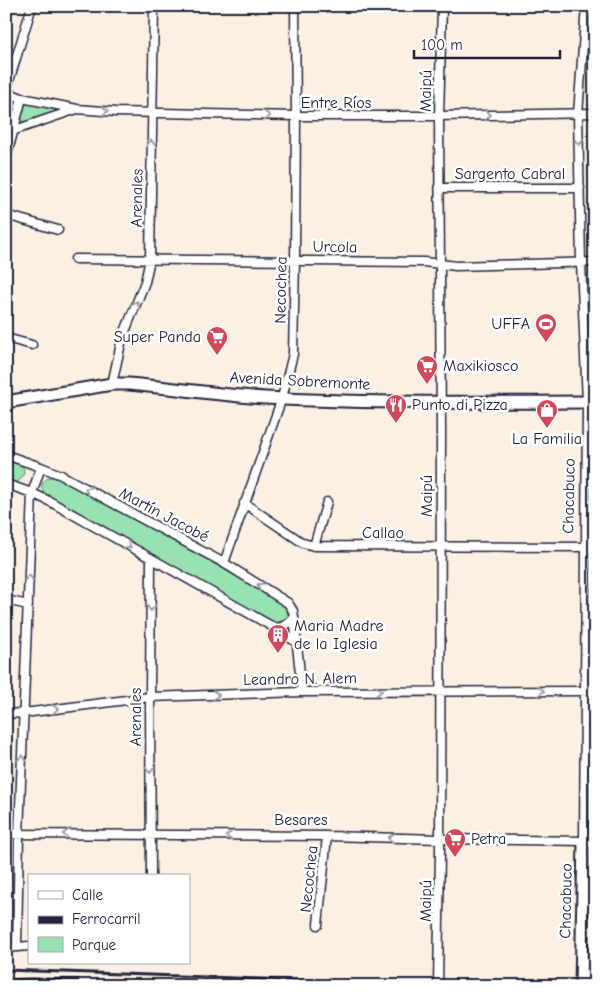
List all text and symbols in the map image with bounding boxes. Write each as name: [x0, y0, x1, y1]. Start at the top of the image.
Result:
scale bar: [414, 28, 560, 60]
text: 100 m: [421, 36, 463, 54]
street label: Maipú: [417, 70, 435, 112]
street label: Entre Ríos: [301, 94, 372, 112]
one-way arrow: [101, 106, 109, 117]
one-way arrow: [264, 110, 272, 121]
one-way arrow: [484, 110, 492, 121]
one-way arrow: [573, 138, 584, 146]
one-way arrow: [146, 139, 157, 147]
street label: Sargento Cabral: [455, 165, 565, 183]
street label: Arenales: [127, 168, 147, 227]
street label: Urcola: [312, 238, 358, 256]
street label: Necochea: [271, 256, 291, 324]
one-way arrow: [130, 300, 141, 309]
sports icon: UFFA: [534, 312, 558, 343]
place label: UFFA: [491, 315, 530, 333]
supermarket icon: Super Panda: [205, 325, 229, 356]
place label: Super Panda: [114, 328, 201, 346]
supermarket icon: Maxikiosco: [415, 354, 439, 385]
place label: Maxikiosco: [443, 357, 518, 375]
street label: Avenida Sobremonte: [229, 368, 371, 394]
restaurant icon: Punto di Pizza: [384, 393, 408, 424]
place label: Punto di Pizza: [412, 396, 508, 414]
shop icon: La Familia: [535, 398, 559, 429]
place label: La Familia: [512, 430, 582, 448]
street label: Chacabuco: [559, 458, 579, 534]
street label: Maipú: [418, 475, 436, 517]
street label: Martín Jacobé: [116, 484, 212, 546]
one-way arrow: [84, 486, 93, 496]
street label: Callao: [362, 524, 404, 542]
one-way arrow: [122, 539, 131, 549]
one-way arrow: [23, 574, 34, 582]
one-way arrow: [257, 582, 266, 592]
one-way arrow: [146, 604, 156, 612]
place label: Maria Madre de la Iglesia: [294, 617, 383, 653]
building icon: Maria Madre de la Iglesia: [266, 623, 290, 654]
street label: Leandro N. Alem: [243, 669, 357, 689]
one-way arrow: [376, 686, 383, 696]
one-way arrow: [538, 686, 546, 696]
street label: Arenales: [127, 687, 145, 746]
one-way arrow: [213, 689, 221, 700]
one-way arrow: [51, 704, 59, 715]
one-way arrow: [17, 754, 27, 762]
one-way arrow: [145, 767, 155, 775]
street label: Besares: [274, 811, 328, 829]
supermarket icon: Petra: [443, 827, 467, 858]
one-way arrow: [62, 829, 70, 840]
place label: Petra: [471, 830, 506, 848]
one-way arrow: [224, 831, 232, 841]
one-way arrow: [387, 833, 394, 843]
street label: Necochea: [297, 845, 321, 913]
street label: Chacabuco: [556, 863, 576, 939]
legend: [28, 874, 190, 964]
street label: Maipú: [417, 880, 435, 922]
text: Calle: [72, 886, 104, 904]
text: Ferrocarril: [72, 910, 140, 928]
text: Parque: [72, 936, 117, 954]

